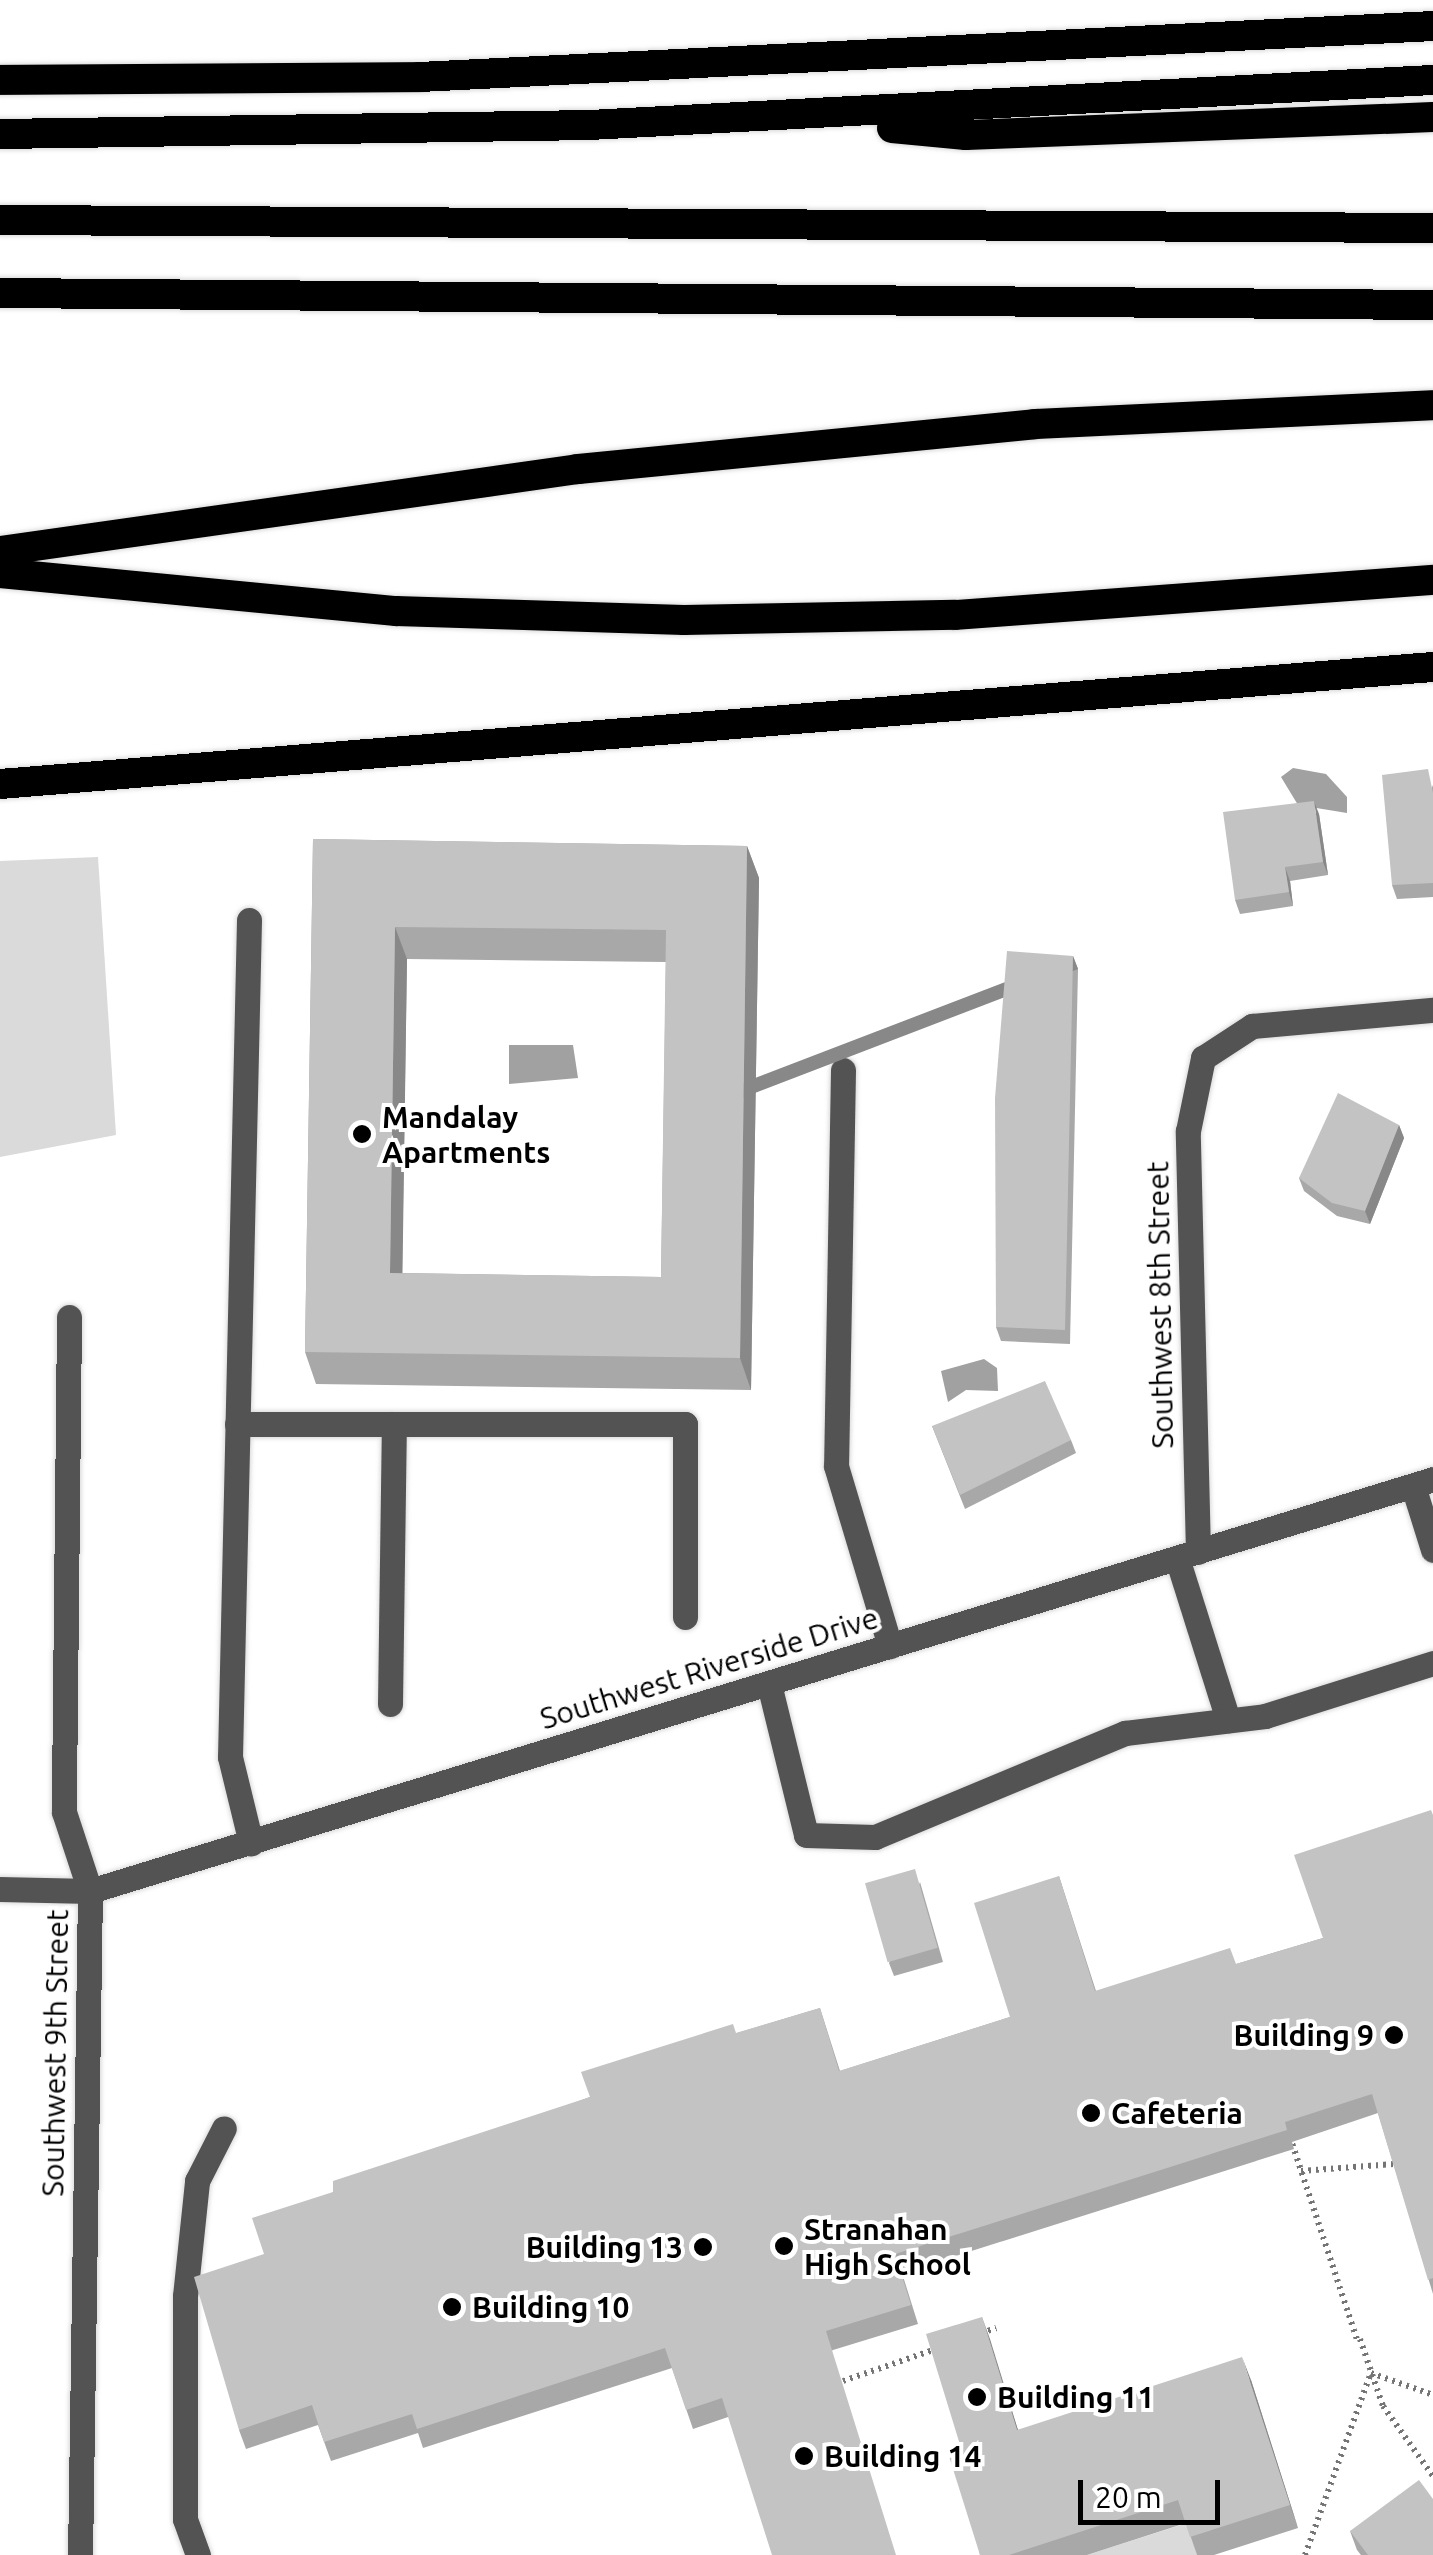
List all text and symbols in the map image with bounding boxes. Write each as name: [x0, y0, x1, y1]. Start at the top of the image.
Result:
place label: Mandalay Apartments: [382, 1099, 550, 1170]
marker: Mandalay Apartments: [351, 1123, 373, 1145]
street label: Southwest 8th Street: [1139, 1161, 1181, 1449]
street label: Southwest Riverside Drive: [536, 1599, 882, 1737]
street label: Southwest 9th Street: [34, 1909, 76, 2197]
place label: Building 9: [1234, 2017, 1374, 2053]
marker: Building 9: [1383, 2024, 1405, 2046]
place label: Cafeteria: [1111, 2095, 1243, 2131]
marker: Cafeteria: [1080, 2102, 1102, 2124]
place label: Stranahan High School: [804, 2211, 971, 2282]
place label: Building 13: [526, 2229, 683, 2265]
marker: Stranahan High School: [773, 2235, 795, 2257]
marker: Building 13: [692, 2236, 714, 2258]
place label: Building 10: [472, 2289, 629, 2325]
marker: Building 10: [441, 2296, 463, 2318]
place label: Building 11: [997, 2379, 1154, 2415]
marker: Building 11: [966, 2386, 988, 2408]
place label: Building 14: [824, 2438, 981, 2474]
marker: Building 14: [793, 2445, 815, 2467]
scale bar: [1083, 2460, 1226, 2522]
text: 20 m: [1095, 2480, 1162, 2514]

